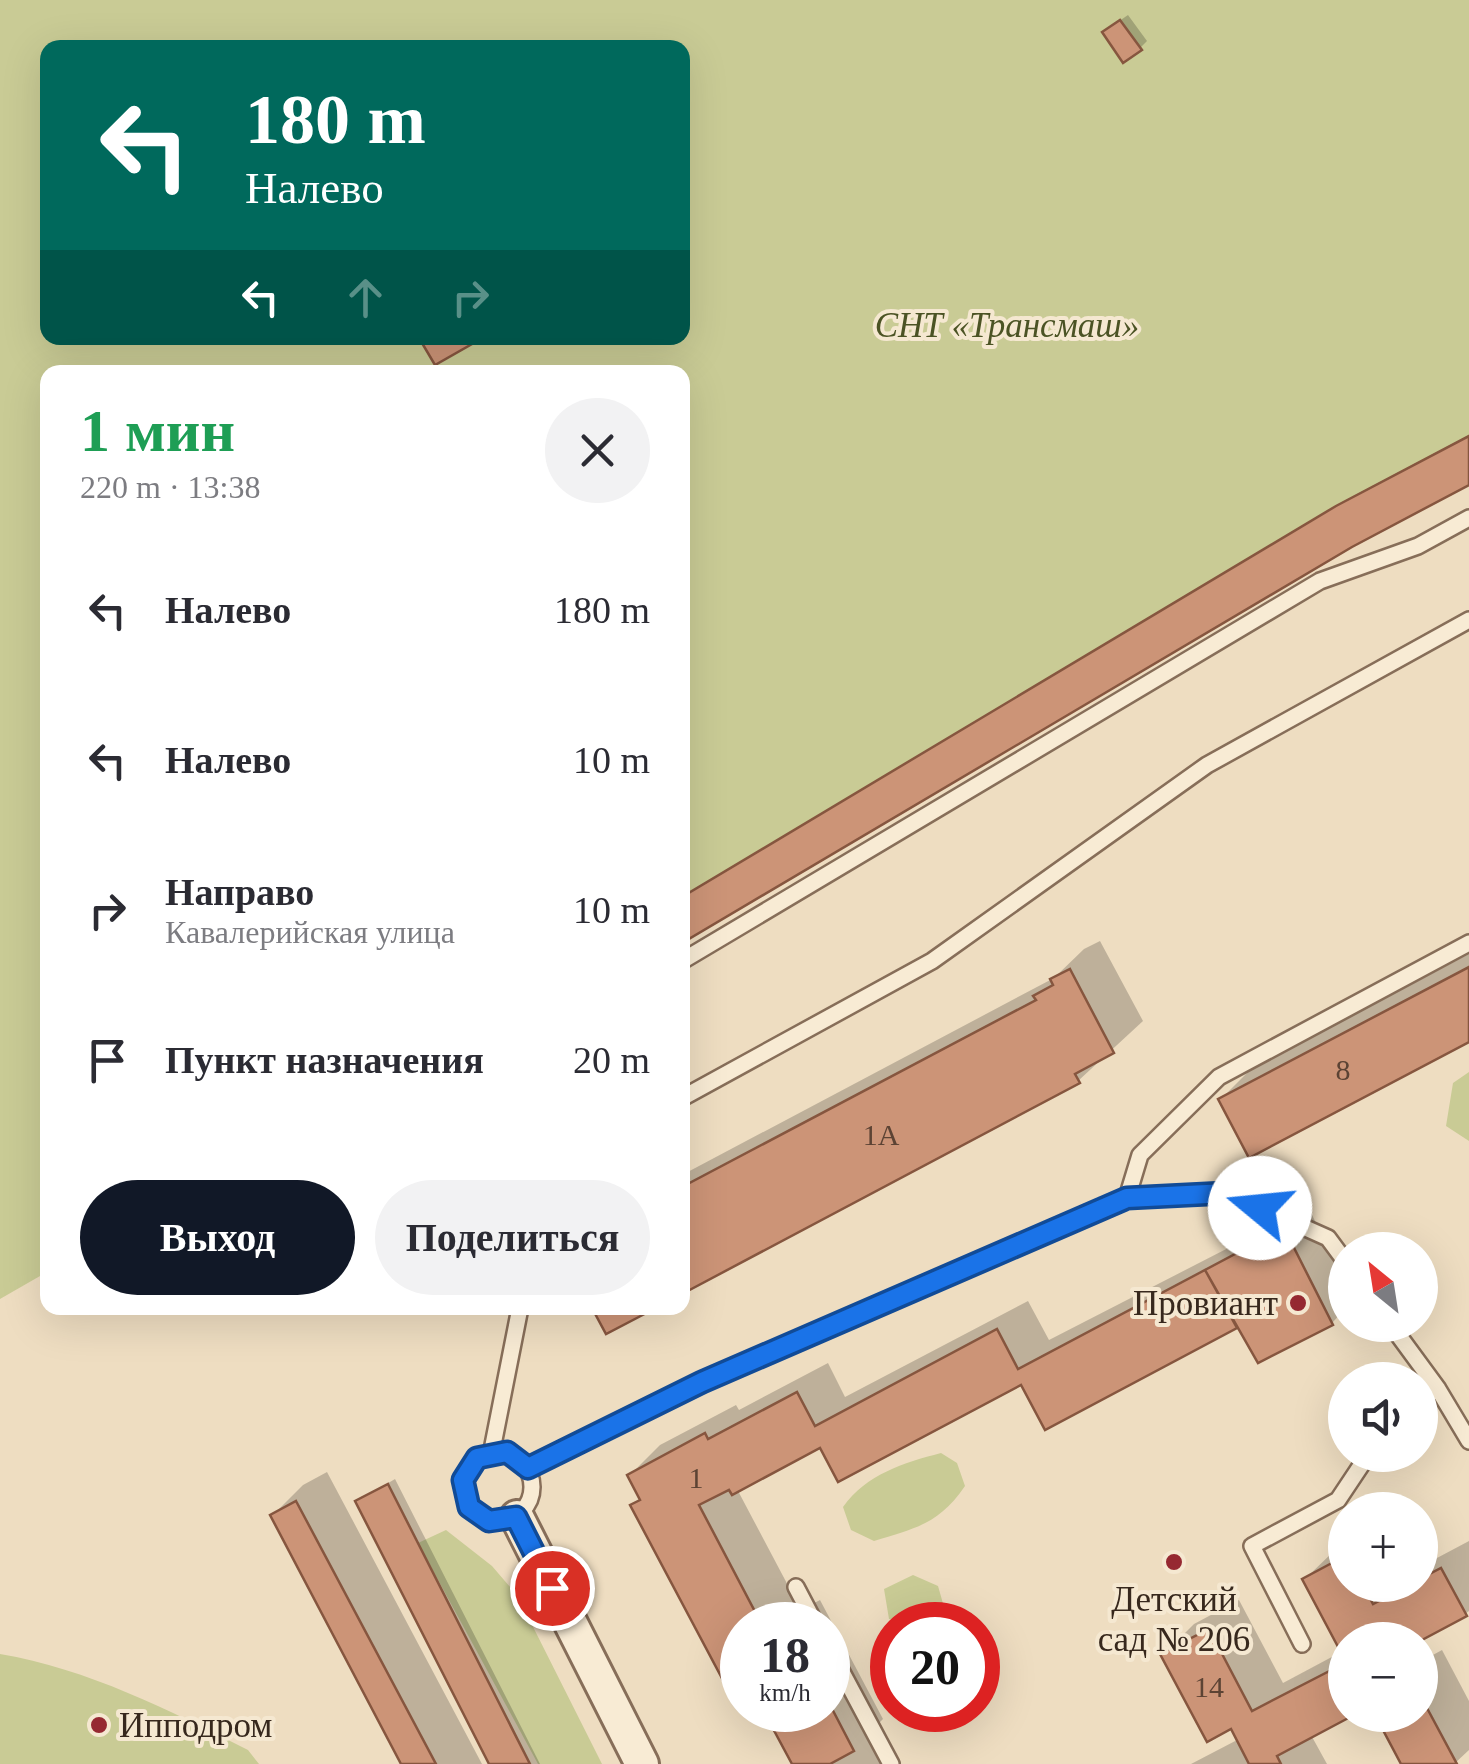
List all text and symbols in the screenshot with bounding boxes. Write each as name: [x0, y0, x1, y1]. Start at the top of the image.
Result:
icon: left: [80, 80, 210, 210]
text: 180 m: [245, 81, 426, 158]
text: Налево: [245, 163, 384, 213]
icon: left: [233, 270, 288, 325]
icon: ahead: [338, 270, 393, 325]
icon: right: [443, 270, 498, 325]
park label: СНТ «Трансмаш»: [875, 306, 1139, 345]
text: 1 мин: [80, 398, 235, 464]
button: close: [545, 398, 650, 503]
text: 220 m · 13:38: [80, 469, 260, 505]
icon: left: [80, 583, 135, 638]
text: Налево: [165, 589, 291, 631]
text: 180 m: [554, 589, 650, 631]
icon: left: [80, 733, 135, 788]
text: Налево: [165, 739, 291, 781]
text: 10 m: [573, 739, 650, 781]
text: Направо: [165, 871, 314, 913]
icon: right: [80, 883, 135, 938]
text: 10 m: [573, 889, 650, 931]
text: Кавалерийская улица: [165, 914, 455, 950]
icon: arrive: [80, 1033, 135, 1088]
text: Пункт назначения: [165, 1039, 484, 1081]
text: 20 m: [573, 1039, 650, 1081]
house number: 8: [1336, 1053, 1351, 1086]
house number: 1А: [863, 1118, 900, 1151]
position arrow: [1208, 1156, 1312, 1260]
button: Выход: [80, 1180, 355, 1295]
button: Поделиться: [375, 1180, 650, 1295]
north arrow: [1328, 1232, 1438, 1342]
map controls: [1328, 1232, 1438, 1732]
place label: Провиант: [1133, 1284, 1278, 1323]
marker: Провиант: [1287, 1292, 1309, 1314]
button: sound: [1328, 1362, 1438, 1472]
house number: 1: [689, 1461, 704, 1494]
button: +: [1328, 1492, 1438, 1602]
pin: [510, 1546, 595, 1631]
marker: Детский сад № 206: [1163, 1551, 1185, 1573]
icon: arrive: [525, 1561, 580, 1616]
place label: Детский сад № 206: [1098, 1580, 1250, 1659]
speed limit sign: 20: [870, 1602, 1000, 1732]
button: −: [1328, 1622, 1438, 1732]
text: 18: [760, 1627, 810, 1683]
house number: 14: [1194, 1670, 1224, 1703]
text: km/h: [759, 1679, 811, 1706]
place label: Ипподром: [119, 1706, 273, 1745]
marker: Ипподром: [88, 1714, 110, 1736]

